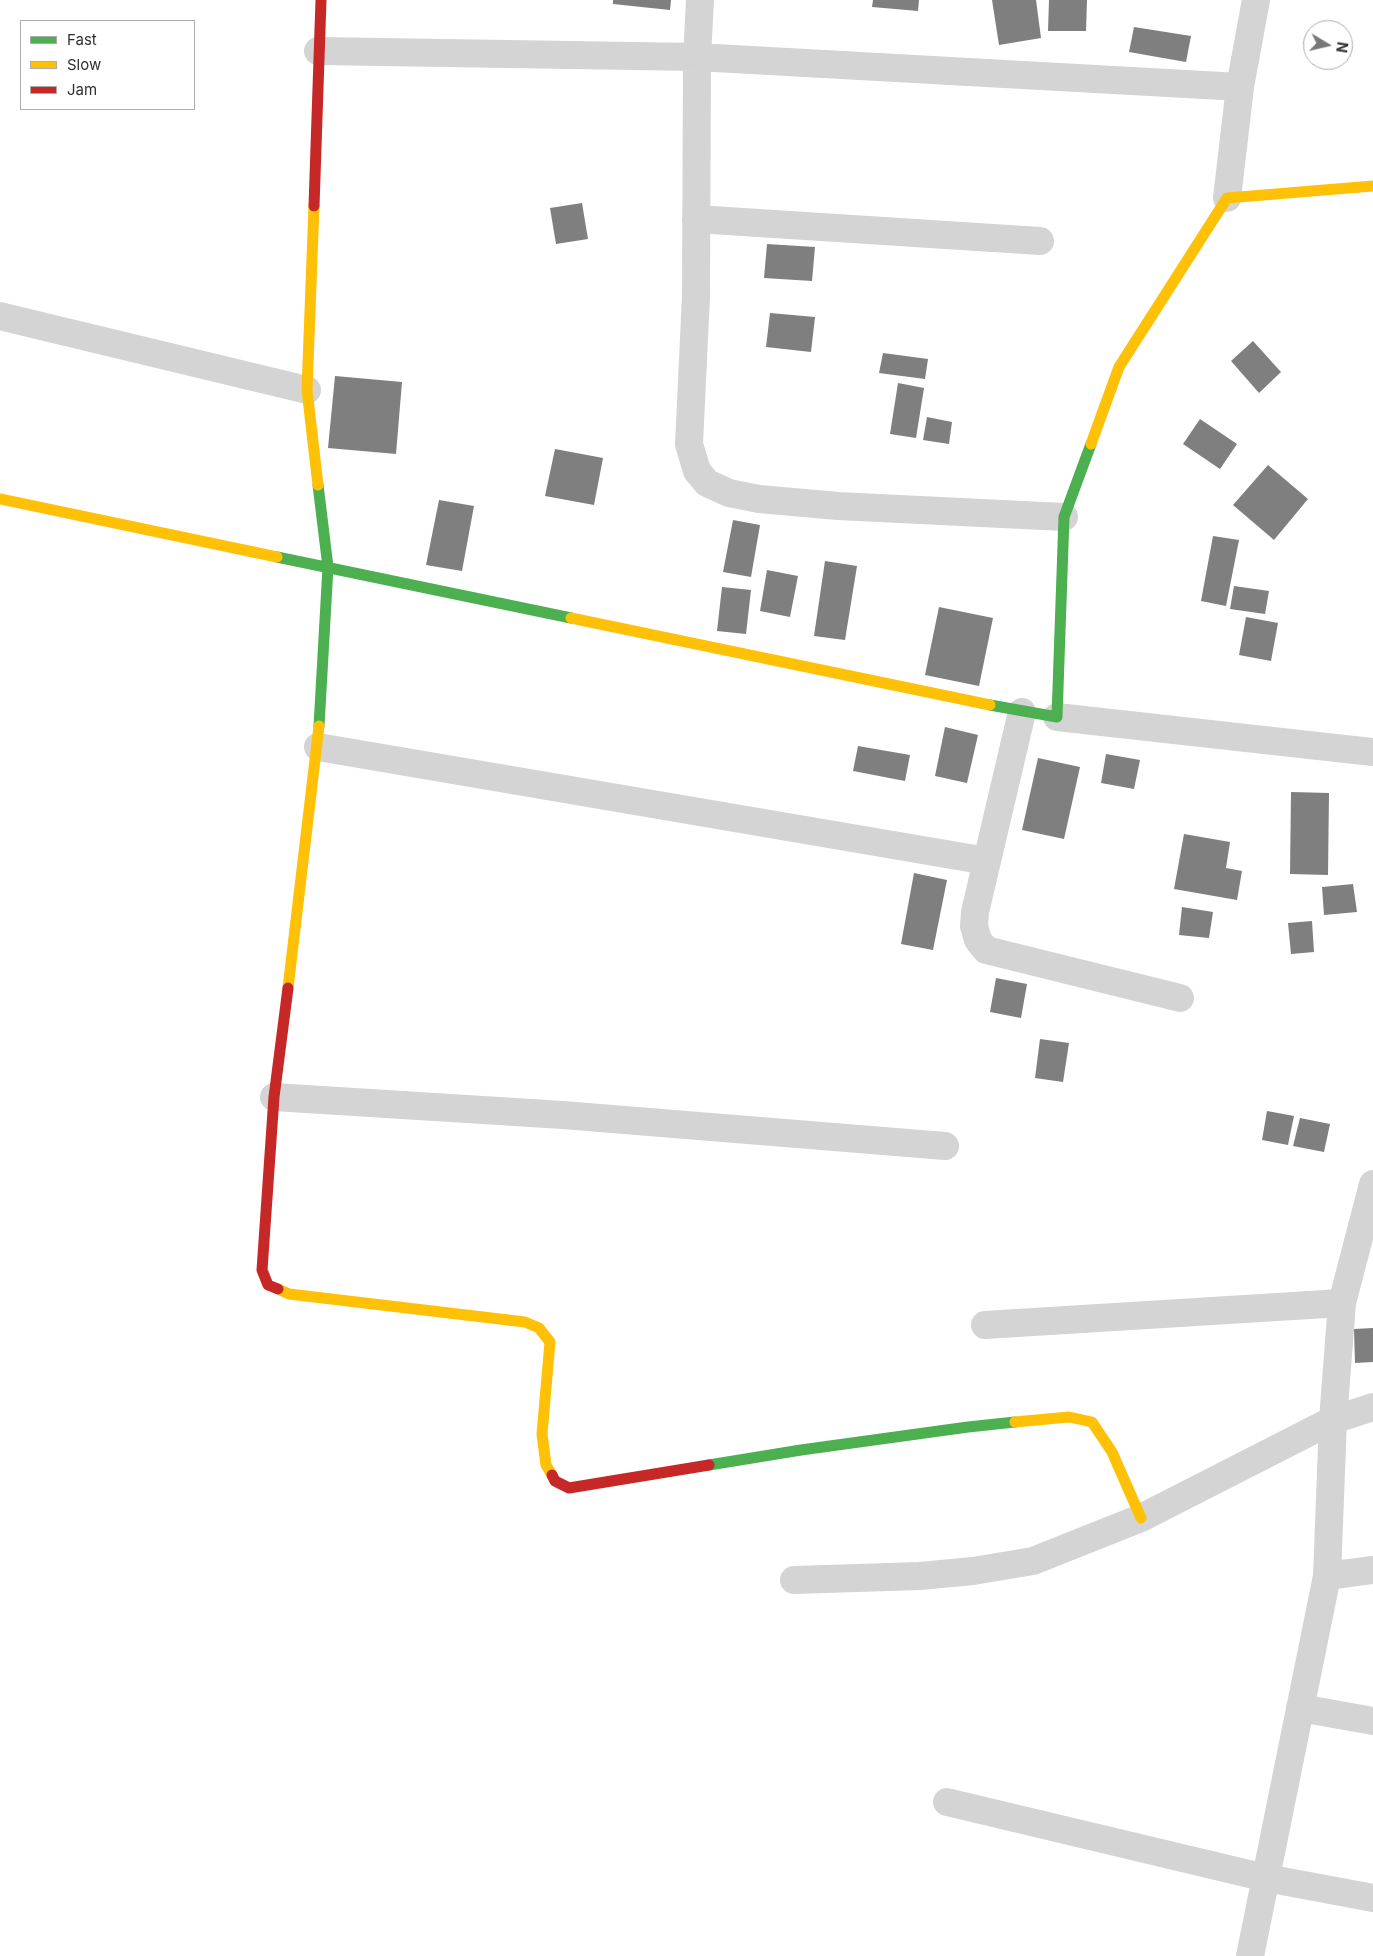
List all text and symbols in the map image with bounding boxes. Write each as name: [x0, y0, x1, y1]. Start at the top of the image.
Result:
legend: [20, 20, 195, 110]
north arrow: [1303, 20, 1353, 70]
text: Fast: [67, 30, 97, 49]
text: N: [1333, 41, 1352, 54]
text: Slow: [67, 55, 101, 74]
text: Jam: [67, 80, 97, 99]

